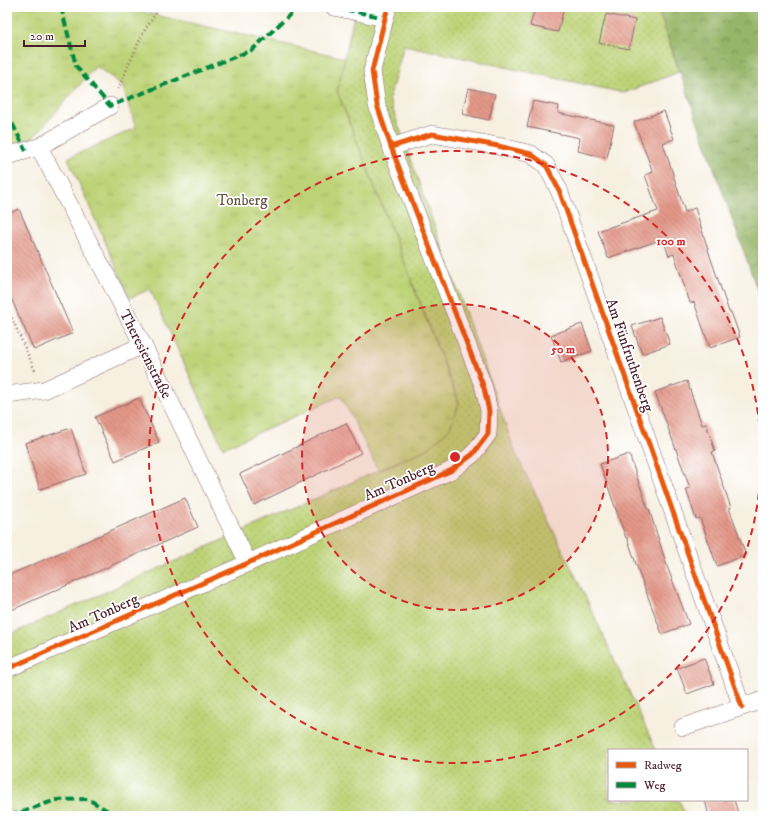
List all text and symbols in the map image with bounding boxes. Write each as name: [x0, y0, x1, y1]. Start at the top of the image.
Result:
scale bar: [24, 22, 85, 48]
text: 20 m: [30, 29, 54, 44]
park label: Tonberg: [216, 191, 268, 210]
text: 100 m: [657, 234, 685, 249]
street label: Am Fünfruthenberg: [601, 296, 658, 415]
street label: Theresienstraße: [115, 307, 176, 402]
text: 50 m: [550, 342, 575, 357]
centre of rings: [448, 450, 462, 464]
street label: Am Tonberg: [361, 457, 438, 505]
street label: Am Tonberg: [65, 589, 142, 637]
legend: [608, 749, 748, 801]
text: Radweg: [644, 758, 682, 773]
text: Weg: [643, 778, 665, 793]

